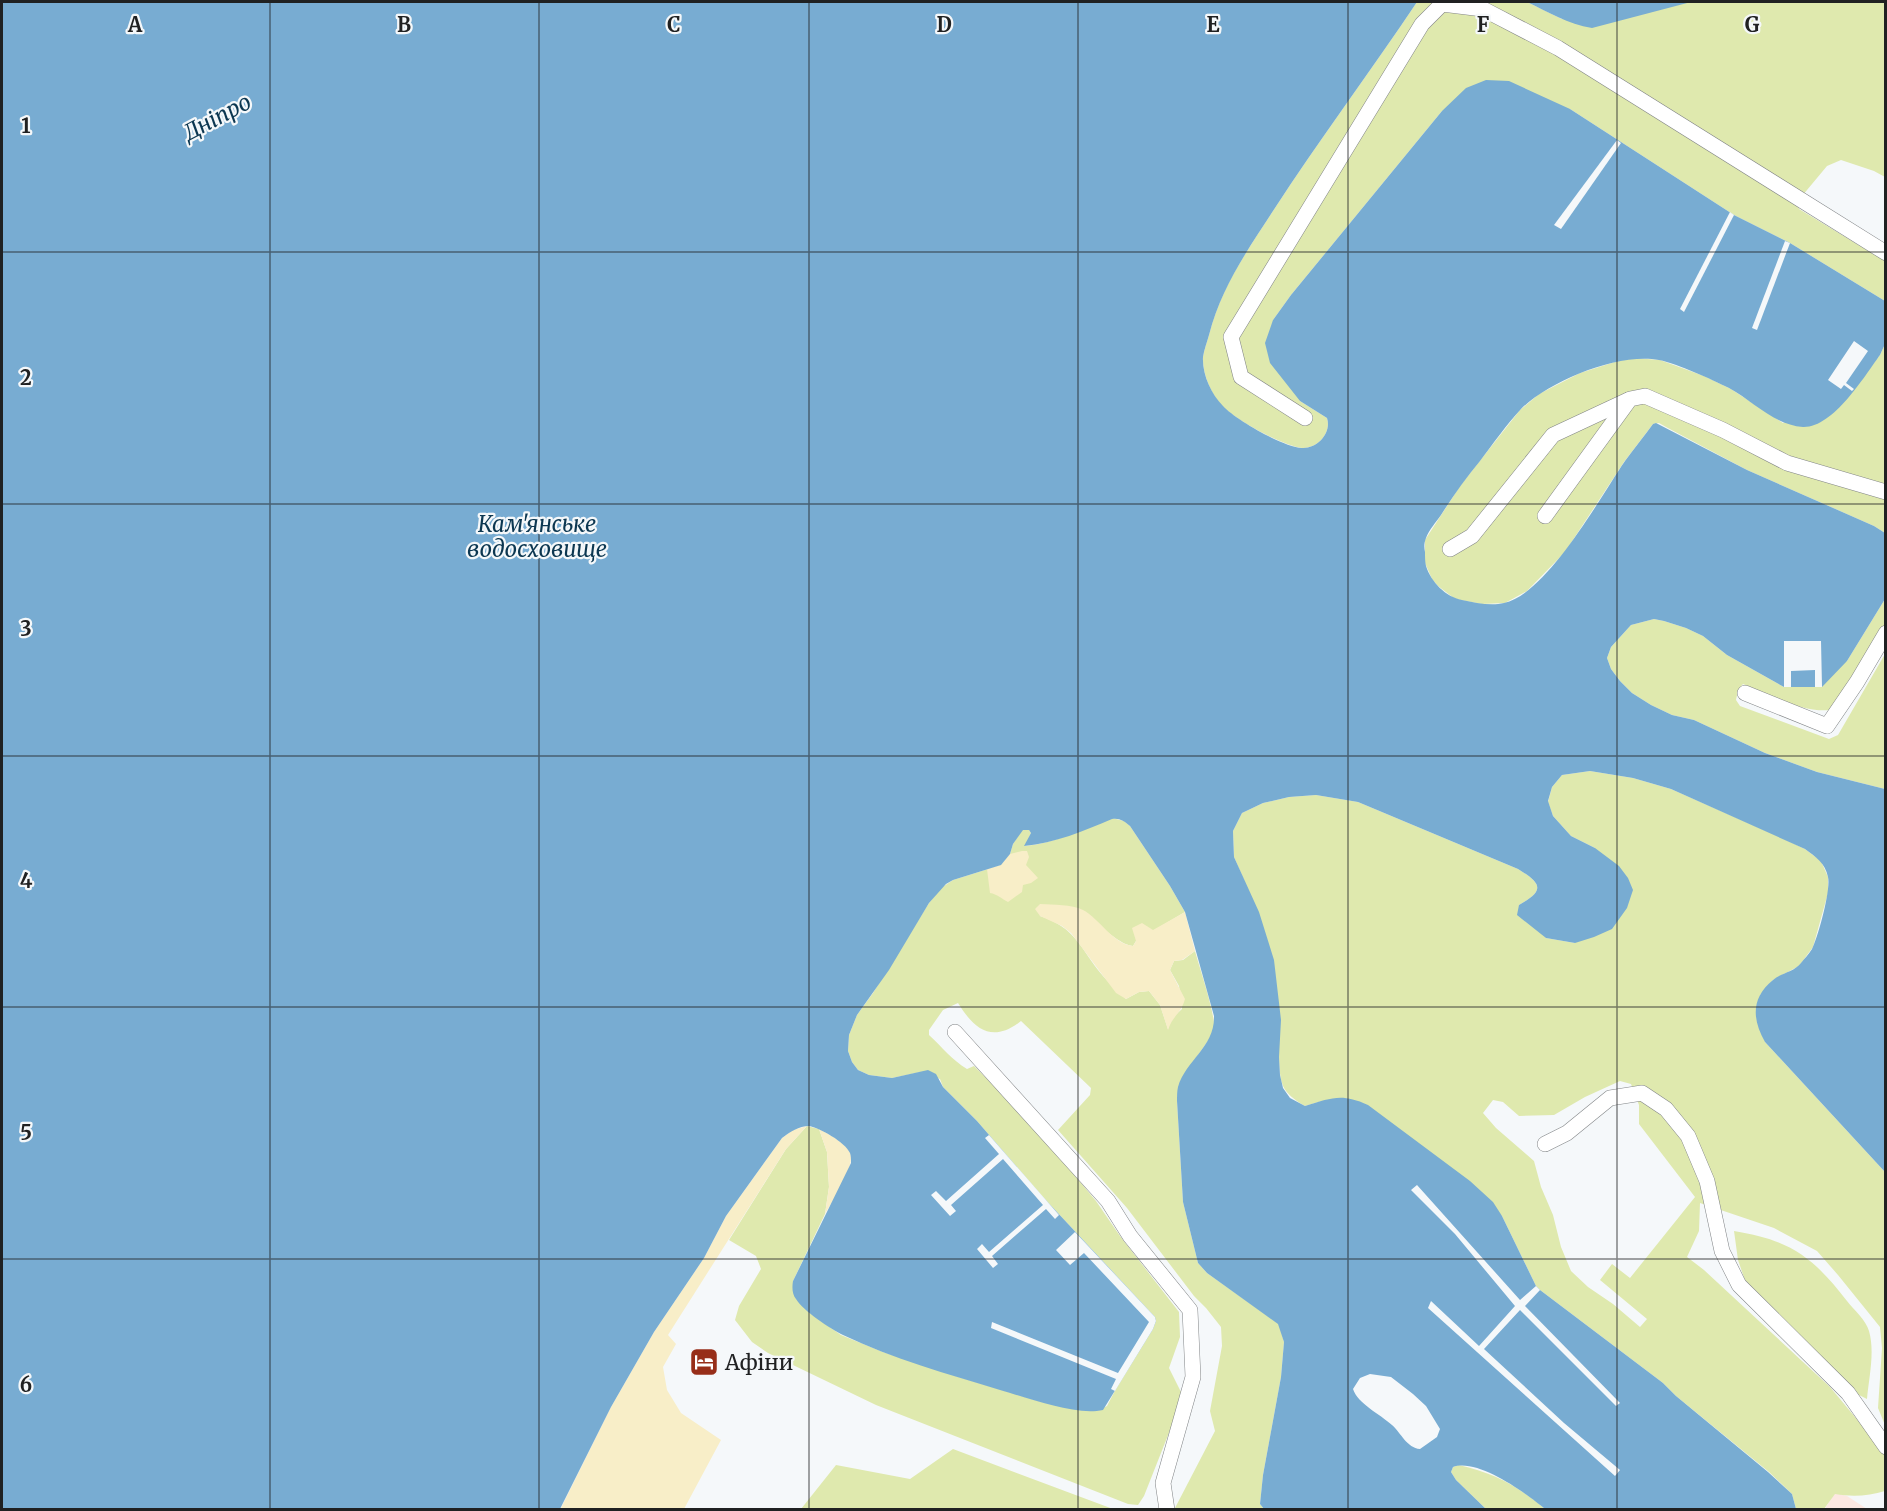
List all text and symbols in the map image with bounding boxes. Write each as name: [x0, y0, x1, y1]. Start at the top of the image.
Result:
text: A: [127, 12, 143, 37]
text: B: [397, 12, 411, 37]
text: C: [667, 12, 681, 37]
text: D: [936, 12, 952, 37]
text: E: [1206, 12, 1220, 37]
text: F: [1477, 12, 1490, 37]
text: G: [1745, 12, 1760, 37]
water label: Дніпро: [176, 87, 256, 148]
text: 1: [21, 113, 31, 138]
text: 2: [20, 365, 32, 390]
water label: Кам'янське водосховище: [467, 510, 607, 563]
text: 3: [20, 616, 32, 641]
text: 4: [20, 868, 33, 893]
text: 5: [20, 1120, 32, 1145]
hotel icon: Афіни: [688, 1346, 720, 1378]
place label: Афіни: [724, 1349, 793, 1376]
text: 6: [20, 1372, 32, 1397]

